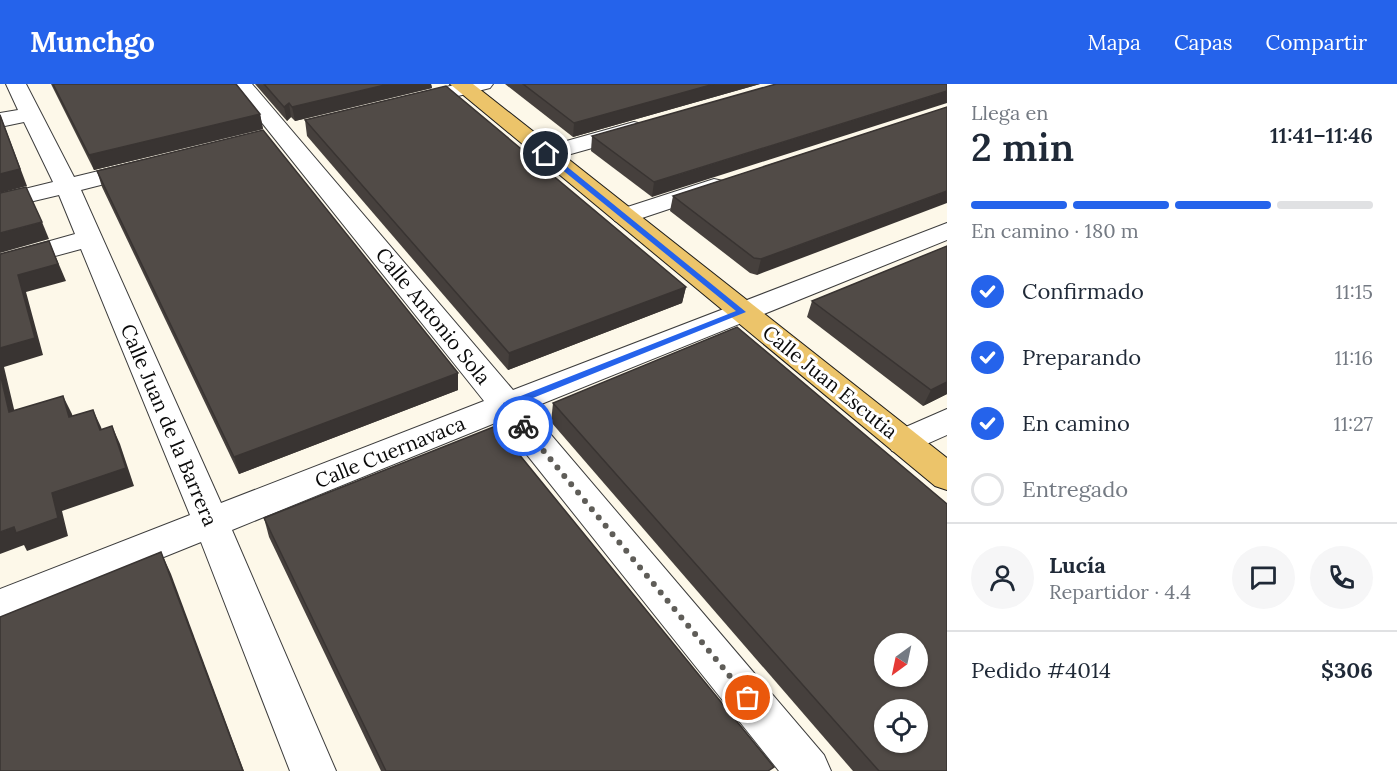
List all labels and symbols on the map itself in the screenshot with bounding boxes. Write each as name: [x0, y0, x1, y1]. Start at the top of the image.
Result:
pin: [520, 128, 571, 179]
street label: Calle Antonio Sola: [371, 242, 496, 389]
street label: Calle Juan de la Barrera: [116, 320, 223, 530]
street label: Calle Juan Escutia: [758, 320, 903, 444]
courier: [493, 396, 553, 456]
street label: Calle Cuernavaca: [311, 410, 469, 493]
north arrow: [874, 633, 928, 687]
pin: [722, 672, 773, 723]

